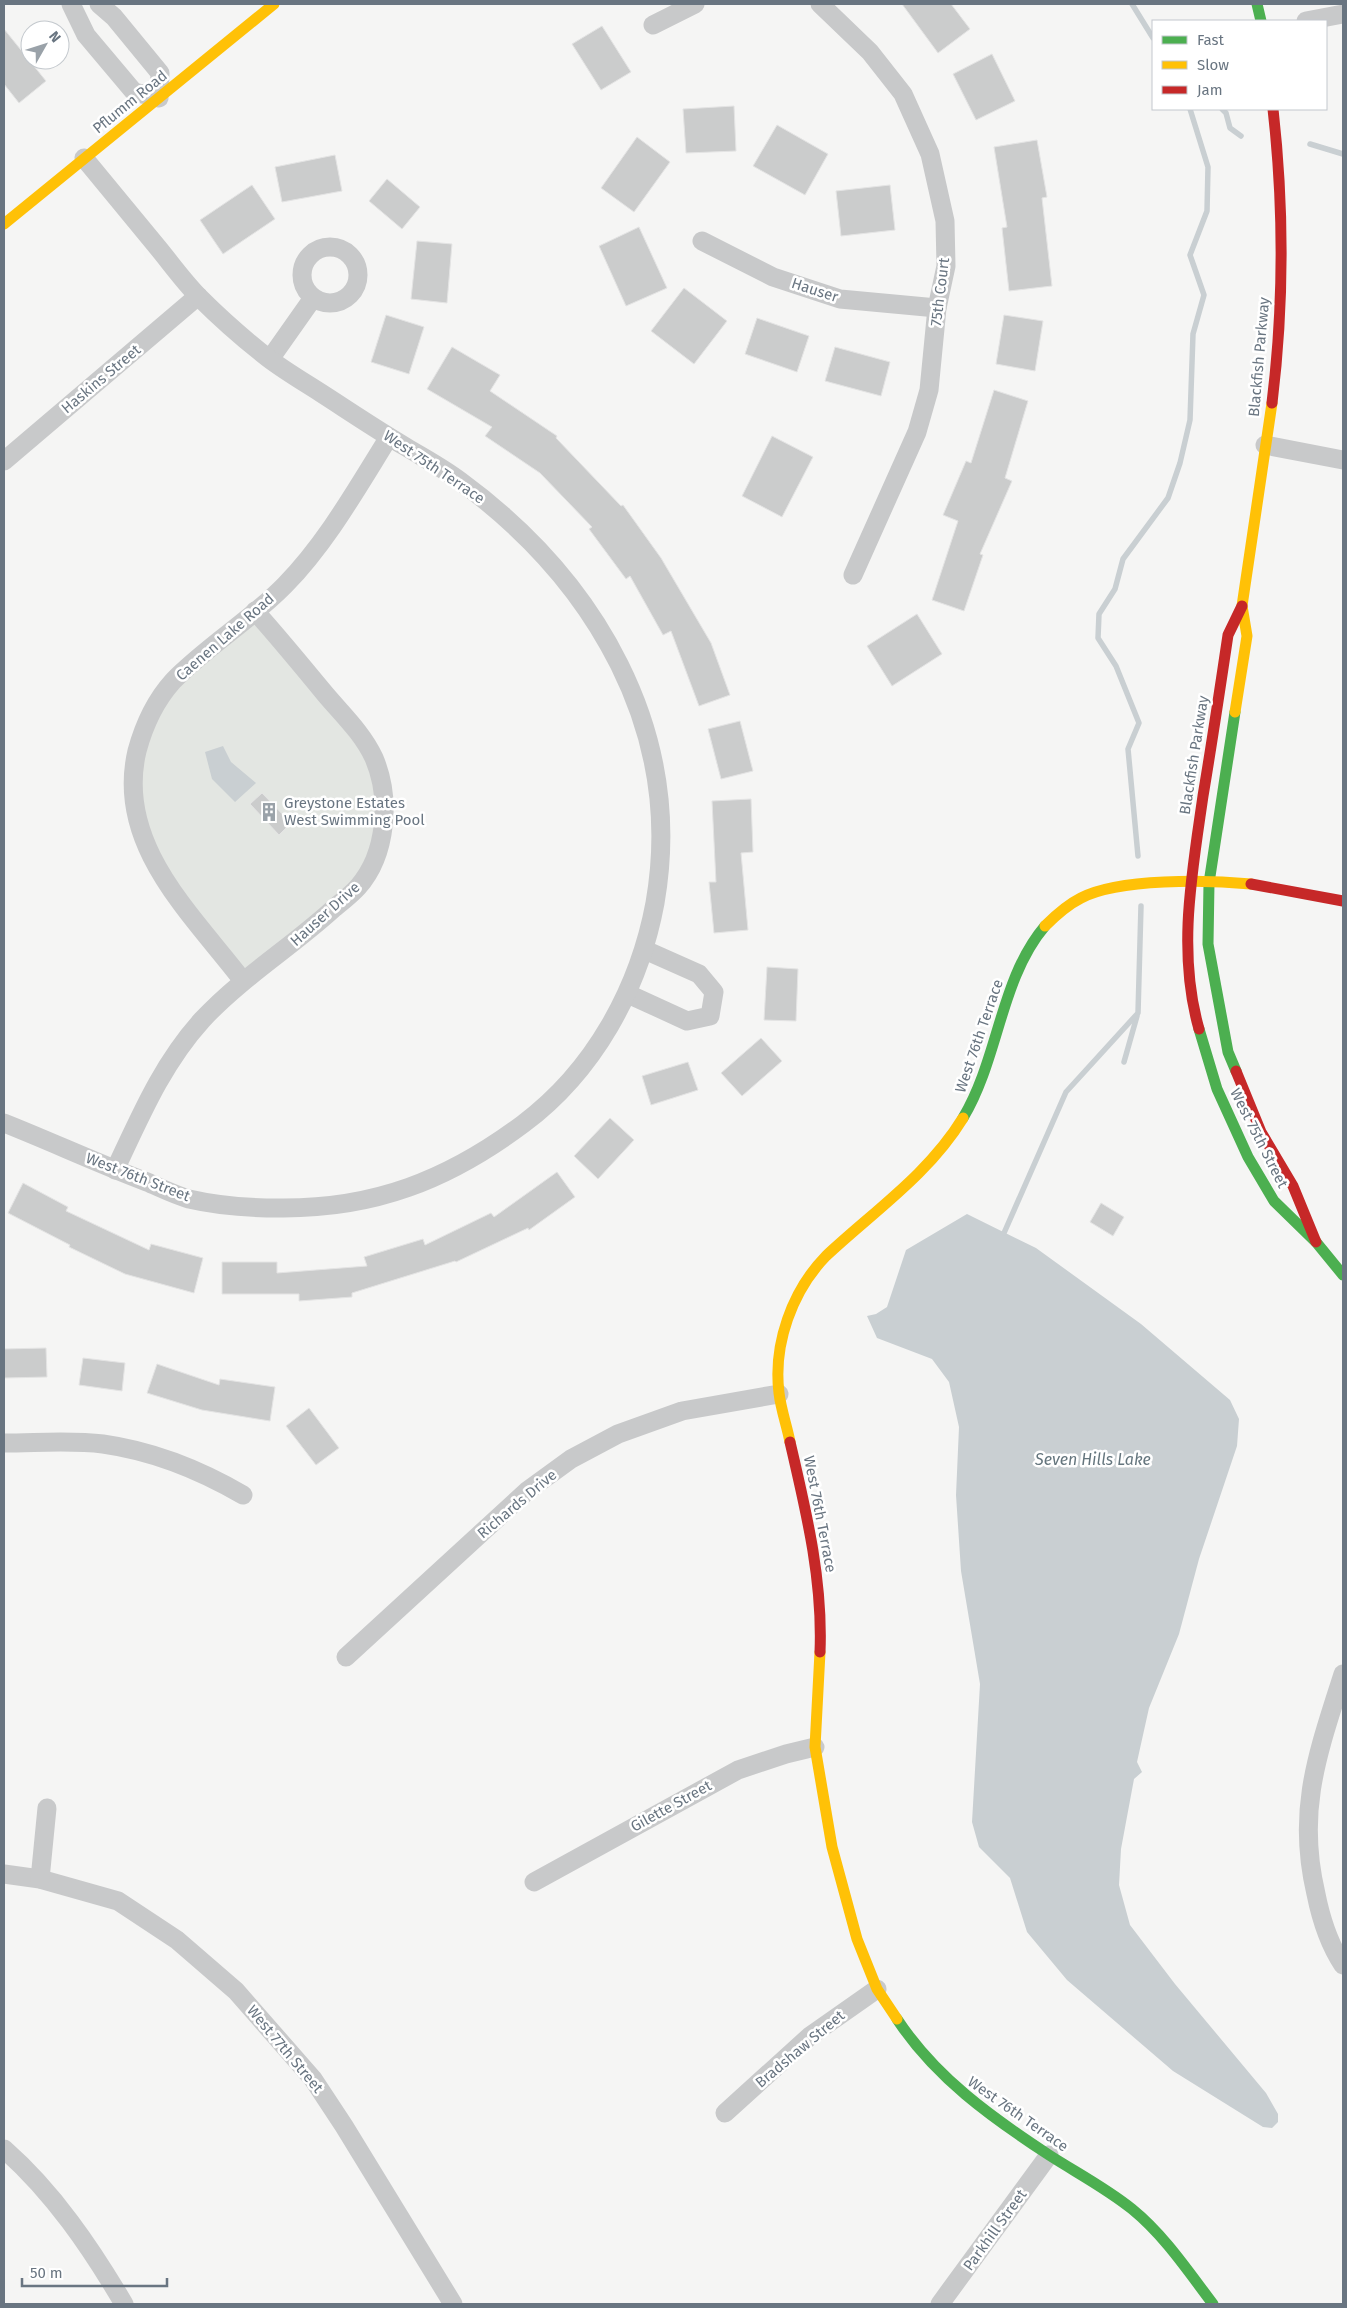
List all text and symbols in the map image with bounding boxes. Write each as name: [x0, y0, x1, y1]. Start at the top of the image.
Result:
north arrow: [20, 20, 70, 70]
legend: [1152, 20, 1327, 110]
text: N: [45, 28, 64, 46]
text: Fast: [1197, 31, 1224, 49]
text: Slow: [1197, 56, 1229, 74]
street label: Pflumm Road: [89, 67, 171, 137]
text: Jam: [1197, 81, 1223, 99]
street label: 75th Court: [927, 256, 953, 327]
street label: Hauser: [789, 274, 841, 306]
street label: Blackfish Parkway: [1245, 296, 1273, 418]
street label: Haskins Street: [58, 340, 145, 417]
street label: West 75th Terrace: [380, 426, 488, 508]
street label: Caenen Lake Road: [172, 590, 278, 684]
street label: Blackfish Parkway: [1176, 694, 1212, 816]
place label: Greystone Estates West Swimming Pool: [284, 794, 425, 829]
building icon: Greystone Estates West Swimming Pool: [258, 801, 280, 823]
street label: Hauser Drive: [287, 878, 363, 950]
street label: West 76th Terrace: [951, 977, 1007, 1095]
street label: West 75th Street: [1226, 1085, 1292, 1191]
street label: West 76th Street: [83, 1149, 193, 1205]
water label: Seven Hills Lake: [1034, 1450, 1151, 1469]
street label: West 76th Terrace: [800, 1454, 840, 1574]
street label: Richards Drive: [474, 1466, 560, 1542]
street label: Gilette Street: [627, 1776, 715, 1836]
street label: West 77th Street: [243, 2001, 327, 2097]
street label: Bradshaw Street: [752, 2006, 849, 2092]
street label: West 76th Terrace: [964, 2073, 1072, 2155]
street label: Parkhill Street: [960, 2185, 1031, 2274]
scale bar: [22, 2256, 168, 2288]
text: 50 m: [30, 2264, 63, 2282]

